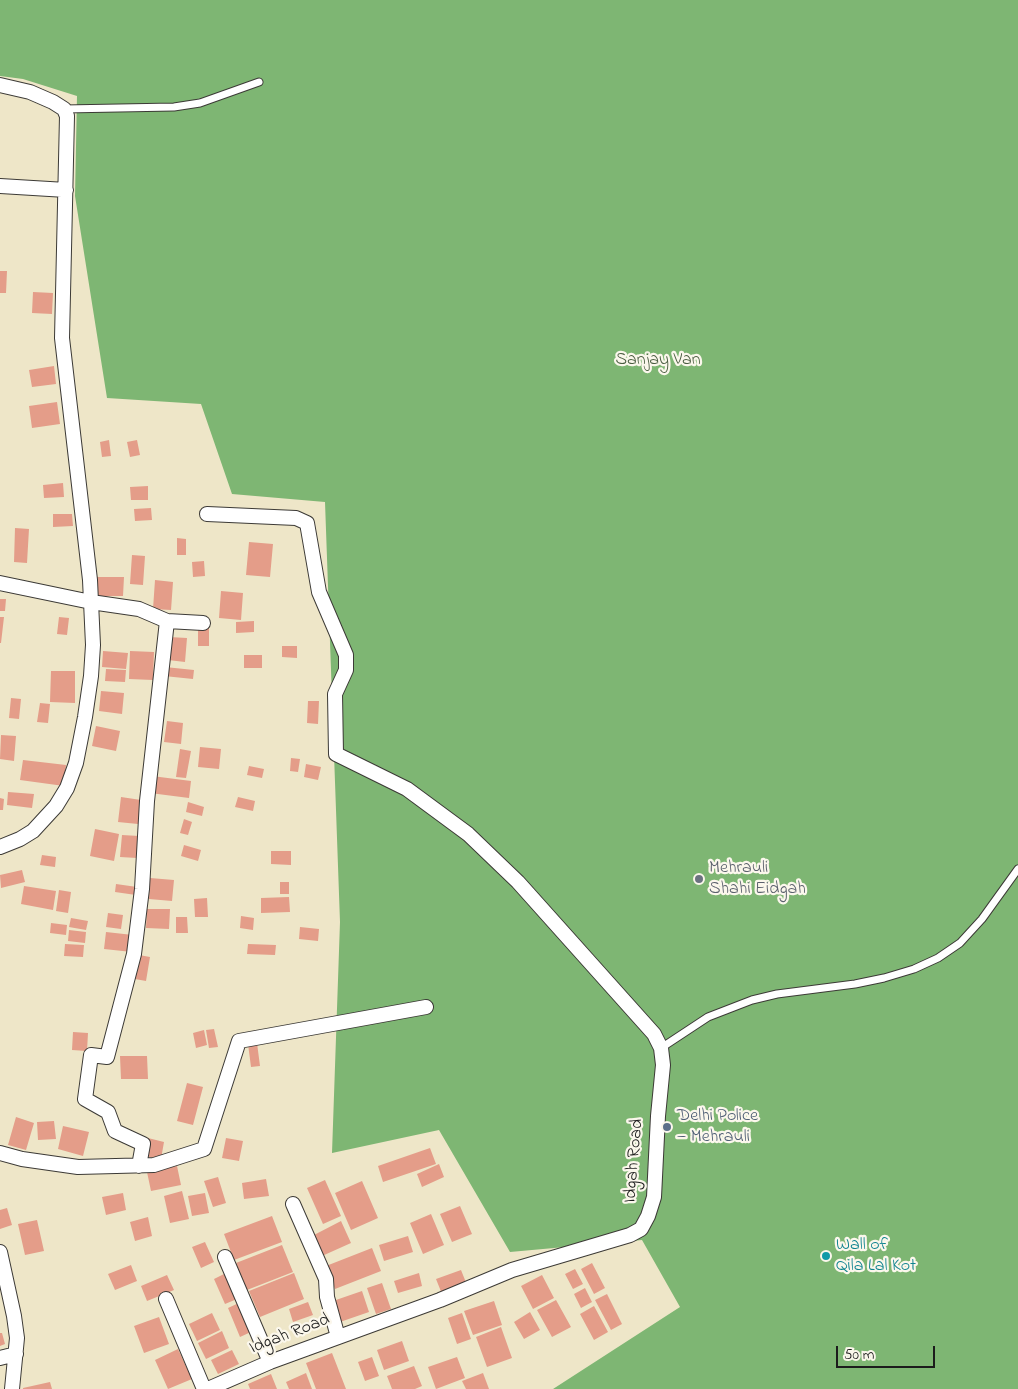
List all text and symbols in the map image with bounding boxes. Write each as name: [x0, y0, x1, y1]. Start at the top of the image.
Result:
park label: Sanjay Van: [615, 350, 701, 372]
place label: Mehrauli Shahi Eidgah: [709, 858, 806, 901]
marker: Mehrauli Shahi Eidgah: [693, 873, 705, 885]
place label: Delhi Police — Mehrauli: [677, 1106, 758, 1148]
street label: Idgah Road: [621, 1118, 649, 1204]
marker: Delhi Police — Mehrauli: [661, 1121, 673, 1133]
place label: Wall of Qila Lal Kot: [836, 1235, 916, 1278]
marker: Wall of Qila Lal Kot: [820, 1250, 832, 1262]
street label: Idgah Road: [247, 1310, 333, 1360]
scale bar: [838, 1336, 937, 1368]
text: 50 m: [844, 1344, 874, 1366]

